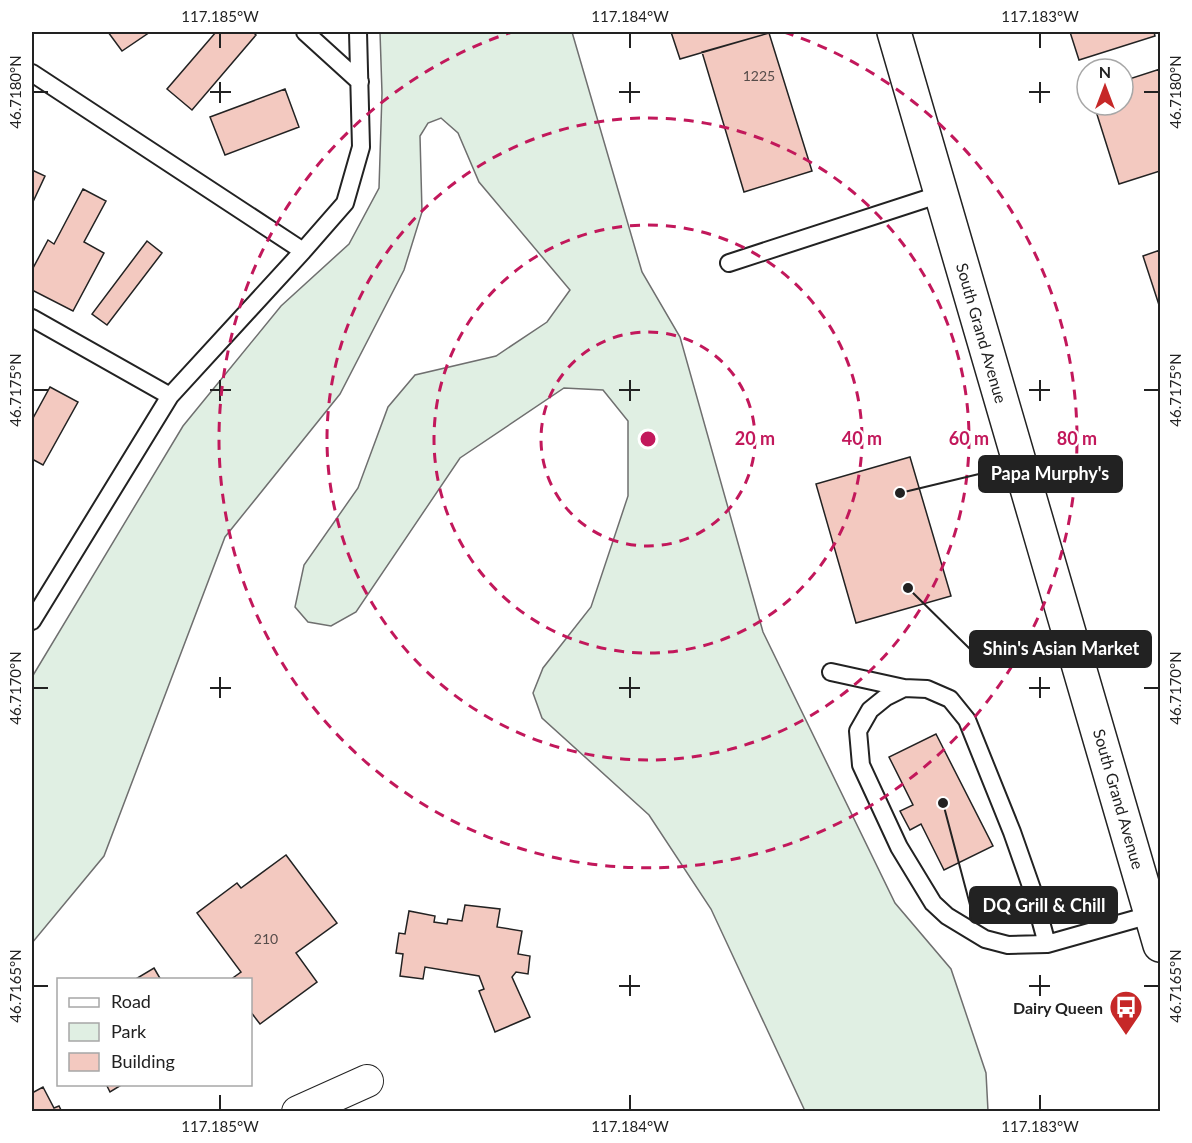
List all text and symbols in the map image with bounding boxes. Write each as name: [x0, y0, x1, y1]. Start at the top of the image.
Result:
text: 117.185°W: [181, 7, 259, 25]
text: 117.184°W: [591, 7, 669, 25]
text: 117.183°W: [1001, 7, 1079, 25]
text: 46.7180°N: [6, 55, 24, 129]
text: 46.7180°N: [1166, 55, 1184, 129]
north arrow: [1075, 57, 1135, 117]
text: N: [1099, 62, 1111, 81]
house number: 1225: [743, 67, 775, 84]
street label: South Grand Avenue: [953, 261, 1011, 405]
text: 46.7175°N: [6, 353, 24, 427]
text: 46.7175°N: [1166, 353, 1184, 427]
text: 20 m: [735, 427, 775, 449]
text: 40 m: [842, 427, 882, 449]
text: 60 m: [949, 427, 989, 449]
text: 80 m: [1057, 427, 1097, 449]
centre of rings: [638, 429, 658, 449]
callout: Papa Murphy's: [979, 456, 1122, 492]
text: Papa Murphy's: [991, 462, 1109, 484]
callout: Shin's Asian Market: [970, 631, 1151, 667]
text: Shin's Asian Market: [983, 637, 1139, 659]
text: 46.7170°N: [6, 651, 24, 725]
text: 46.7170°N: [1166, 651, 1184, 725]
street label: South Grand Avenue: [1090, 727, 1148, 871]
callout: DQ Grill & Chill: [970, 887, 1117, 923]
text: DQ Grill & Chill: [982, 894, 1106, 916]
house number: 210: [254, 930, 278, 947]
text: 46.7165°N: [6, 949, 24, 1023]
text: 46.7165°N: [1166, 949, 1184, 1023]
legend: [57, 978, 252, 1086]
bus stop icon: Dairy Queen: [1108, 989, 1144, 1036]
text: Road: [111, 990, 151, 1012]
place label: Dairy Queen: [1013, 998, 1103, 1017]
text: Park: [111, 1020, 147, 1042]
text: Building: [111, 1050, 175, 1072]
text: 117.185°W: [181, 1117, 259, 1135]
text: 117.184°W: [591, 1117, 669, 1135]
text: 117.183°W: [1001, 1117, 1079, 1135]

